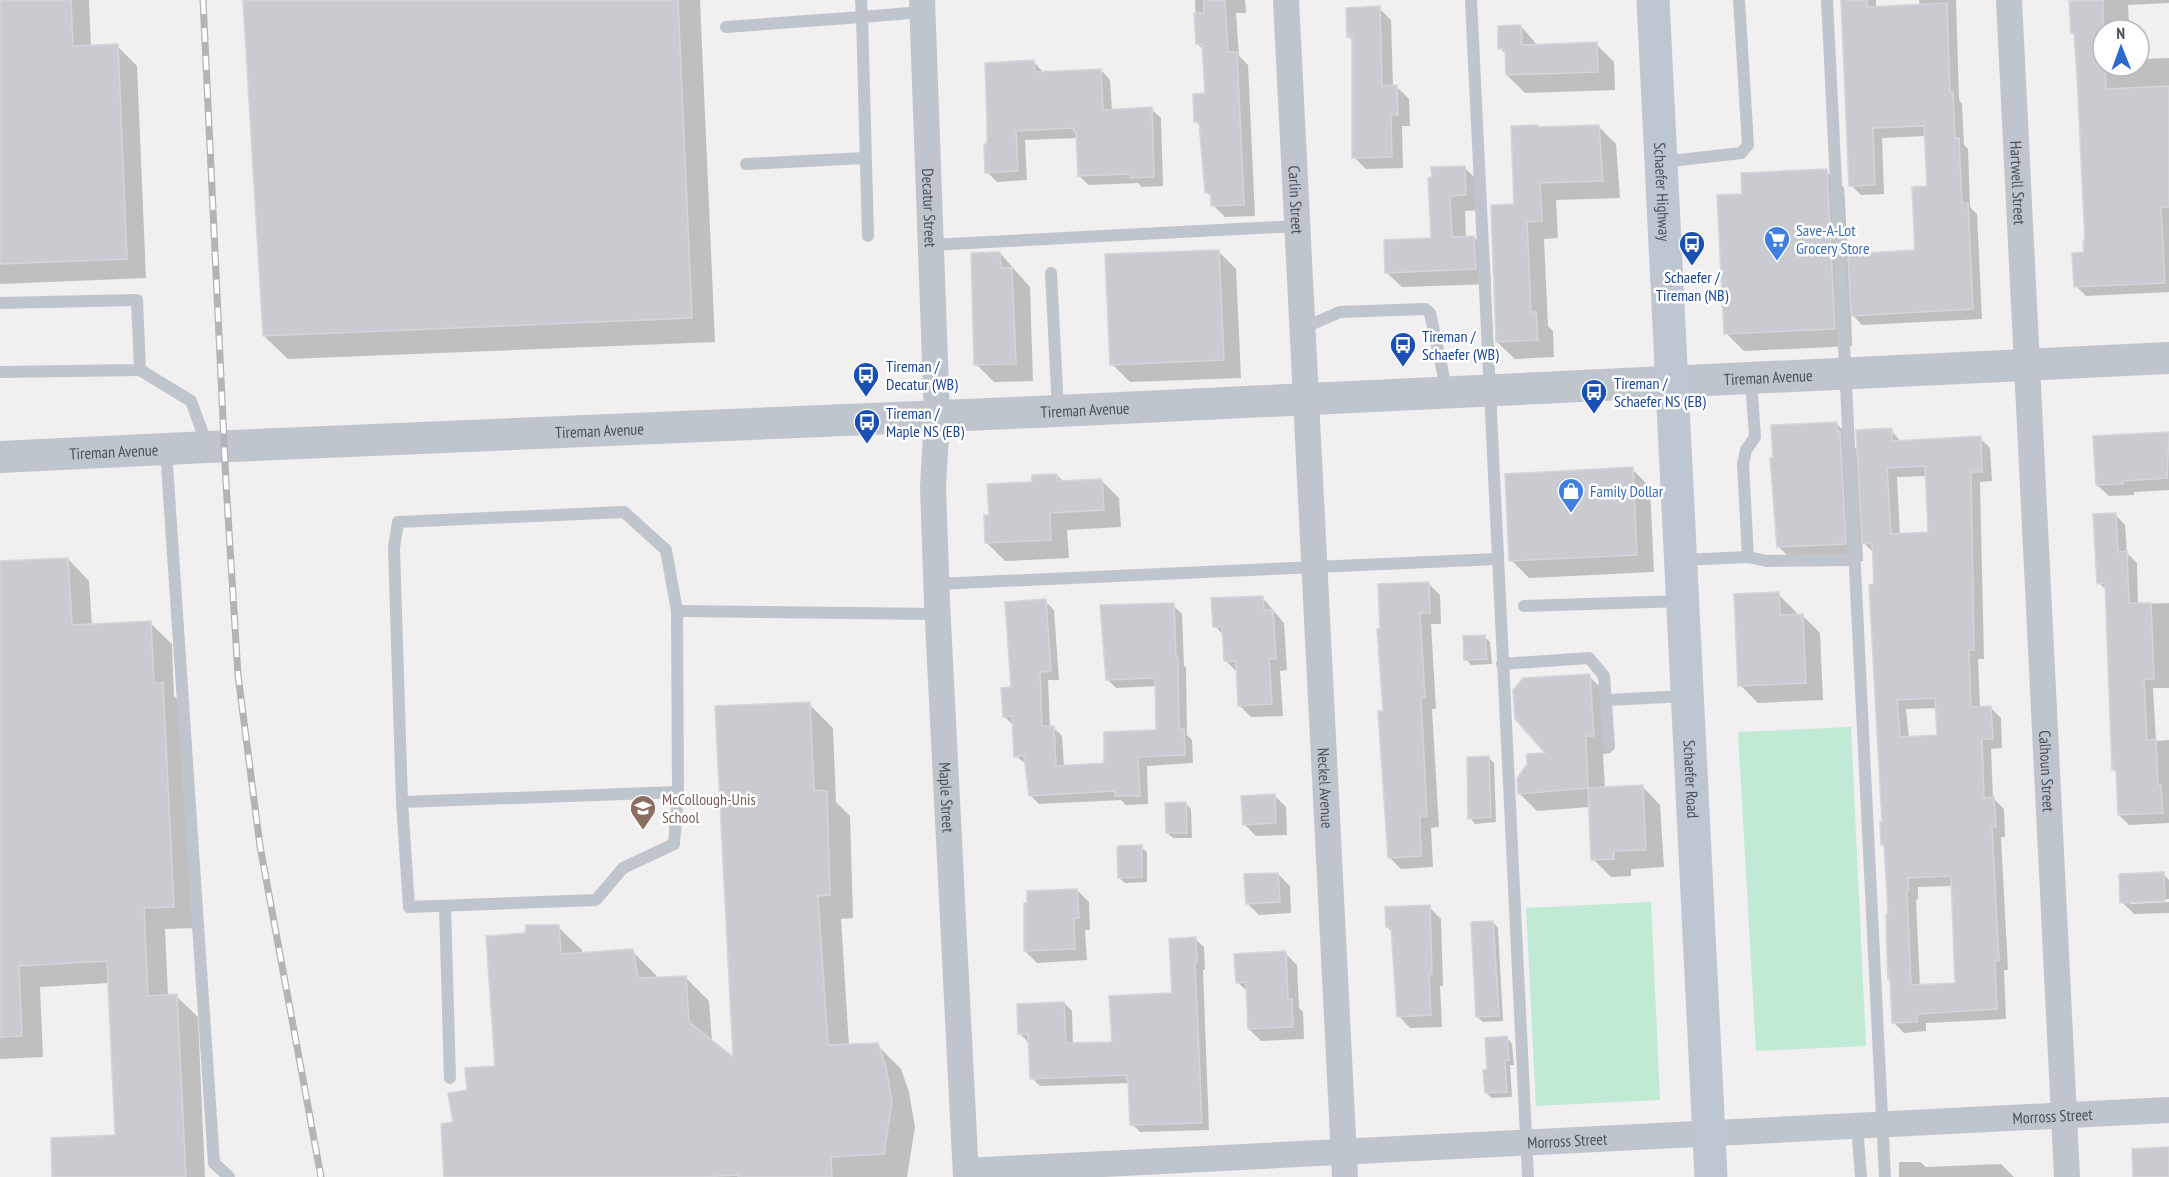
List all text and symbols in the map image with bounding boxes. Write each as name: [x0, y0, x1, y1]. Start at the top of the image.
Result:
north arrow: [2091, 18, 2151, 78]
text: N: [2116, 23, 2125, 43]
street label: Hartwell Street: [2006, 140, 2030, 226]
street label: Schaefer Highway: [1650, 142, 1675, 242]
street label: Carlin Street: [1284, 165, 1308, 235]
street label: Decatur Street: [918, 168, 941, 248]
place label: Save-A-Lot Grocery Store: [1796, 220, 1870, 258]
supermarket icon: Save-A-Lot Grocery Store: [1762, 224, 1792, 262]
bus stop icon: Schaefer / Tireman (NB): [1677, 229, 1707, 267]
place label: Schaefer / Tireman (NB): [1656, 267, 1728, 305]
place label: Tireman / Schaefer (WB): [1422, 326, 1499, 364]
bus stop icon: Tireman / Schaefer (WB): [1388, 330, 1418, 368]
place label: Tireman / Decatur (WB): [886, 356, 958, 394]
bus stop icon: Tireman / Decatur (WB): [851, 360, 881, 398]
street label: Tireman Avenue: [1723, 365, 1813, 389]
place label: Tireman / Schaefer NS (EB): [1614, 373, 1706, 411]
bus stop icon: Tireman / Schaefer NS (EB): [1579, 377, 1609, 415]
street label: Tireman Avenue: [1040, 398, 1130, 422]
place label: Tireman / Maple NS (EB): [886, 403, 964, 441]
bus stop icon: Tireman / Maple NS (EB): [852, 407, 882, 445]
street label: Tireman Avenue: [555, 419, 644, 442]
street label: Tireman Avenue: [69, 439, 159, 464]
shop icon: Family Dollar: [1556, 476, 1586, 514]
place label: Family Dollar: [1590, 481, 1664, 501]
street label: Calhoun Street: [2035, 730, 2059, 813]
street label: Schaefer Road: [1679, 739, 1703, 819]
street label: Neckel Avenue: [1313, 747, 1338, 829]
street label: Maple Street: [935, 762, 959, 834]
place label: McCollough-Unis School: [662, 789, 756, 827]
school or university icon: McCollough-Unis School: [628, 793, 658, 831]
street label: Morross Street: [2012, 1104, 2094, 1128]
street label: Morross Street: [1527, 1128, 1608, 1153]

